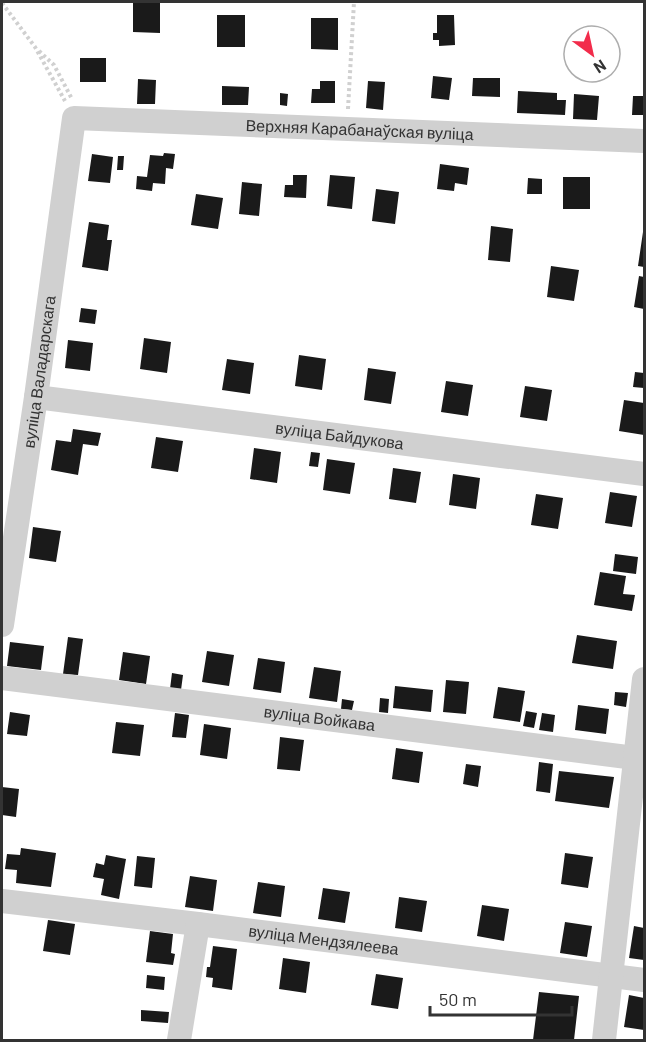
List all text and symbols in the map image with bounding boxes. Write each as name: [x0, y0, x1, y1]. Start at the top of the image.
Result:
north arrow: [562, 24, 622, 84]
text: N: [591, 56, 610, 78]
street label: Верхняя Карабанаўская вуліца: [245, 115, 474, 143]
street label: вуліца Валадарскага: [19, 294, 59, 449]
street label: вуліца Байдукова: [274, 417, 405, 452]
street label: вуліца Войкава: [263, 701, 376, 734]
street label: вуліца Мендзялеева: [248, 920, 400, 958]
scale bar: [430, 979, 572, 1017]
text: 50 m: [439, 988, 477, 1010]

